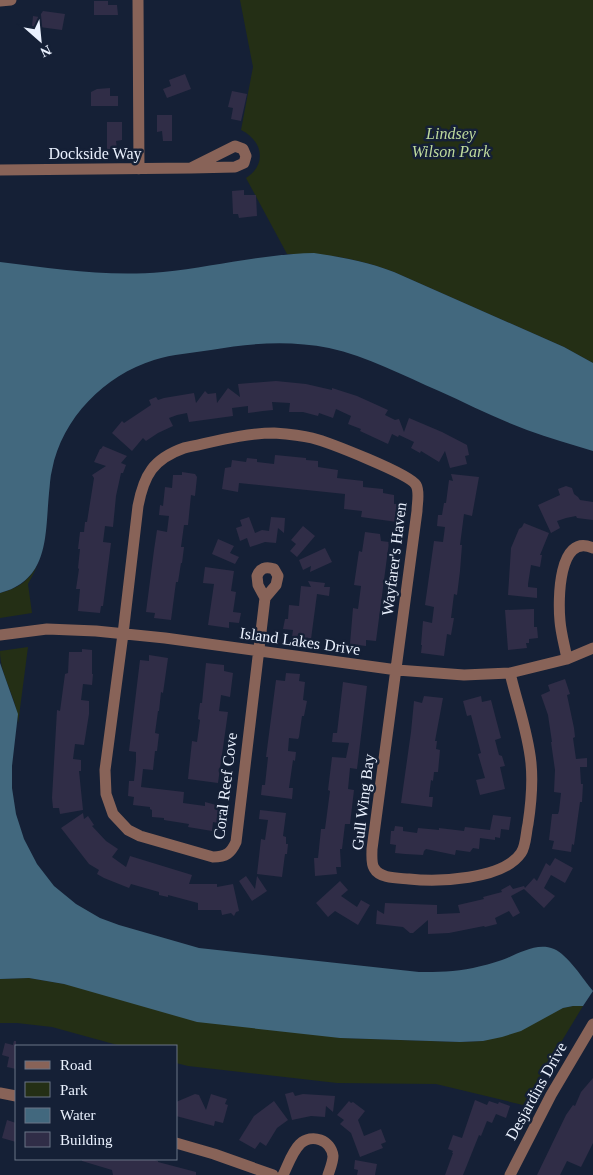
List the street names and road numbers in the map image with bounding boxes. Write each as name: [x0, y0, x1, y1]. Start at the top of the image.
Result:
street label: Dockside Way: [48, 145, 142, 163]
street label: Wayfarer's Haven: [379, 501, 410, 617]
street label: Island Lakes Drive: [239, 624, 361, 658]
street label: Coral Reef Cove: [210, 732, 240, 840]
street label: Gull Wing Bay: [349, 753, 378, 851]
street label: Desjardins Drive: [502, 1039, 571, 1143]

